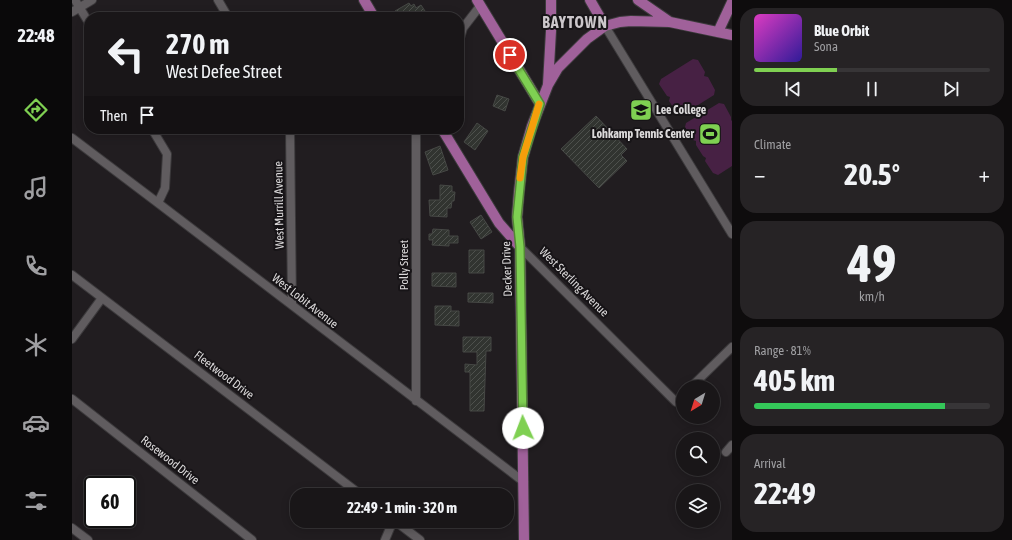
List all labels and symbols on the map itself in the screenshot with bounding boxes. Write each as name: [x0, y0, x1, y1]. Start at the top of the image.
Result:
district label: BAYTOWN: [542, 13, 608, 31]
pin: [493, 38, 527, 72]
school or university icon: Lee College: [628, 97, 654, 123]
place label: Lee College: [656, 103, 707, 117]
sports icon: Lohkamp Tennis Center: [697, 121, 723, 147]
place label: Lohkamp Tennis Center: [592, 127, 694, 141]
street label: West Murrill Avenue: [271, 161, 287, 249]
street label: Polly Street: [397, 239, 411, 290]
street label: Decker Drive: [499, 241, 515, 297]
street label: West Sterling Avenue: [536, 244, 612, 320]
street label: West Lobit Avenue: [269, 271, 341, 331]
street label: Fleetwood Drive: [191, 348, 257, 402]
north arrow: [676, 380, 720, 424]
position arrow: [502, 407, 544, 449]
street label: Rosewood Drive: [138, 433, 202, 487]
speed limit sign: 60: [84, 476, 136, 528]

